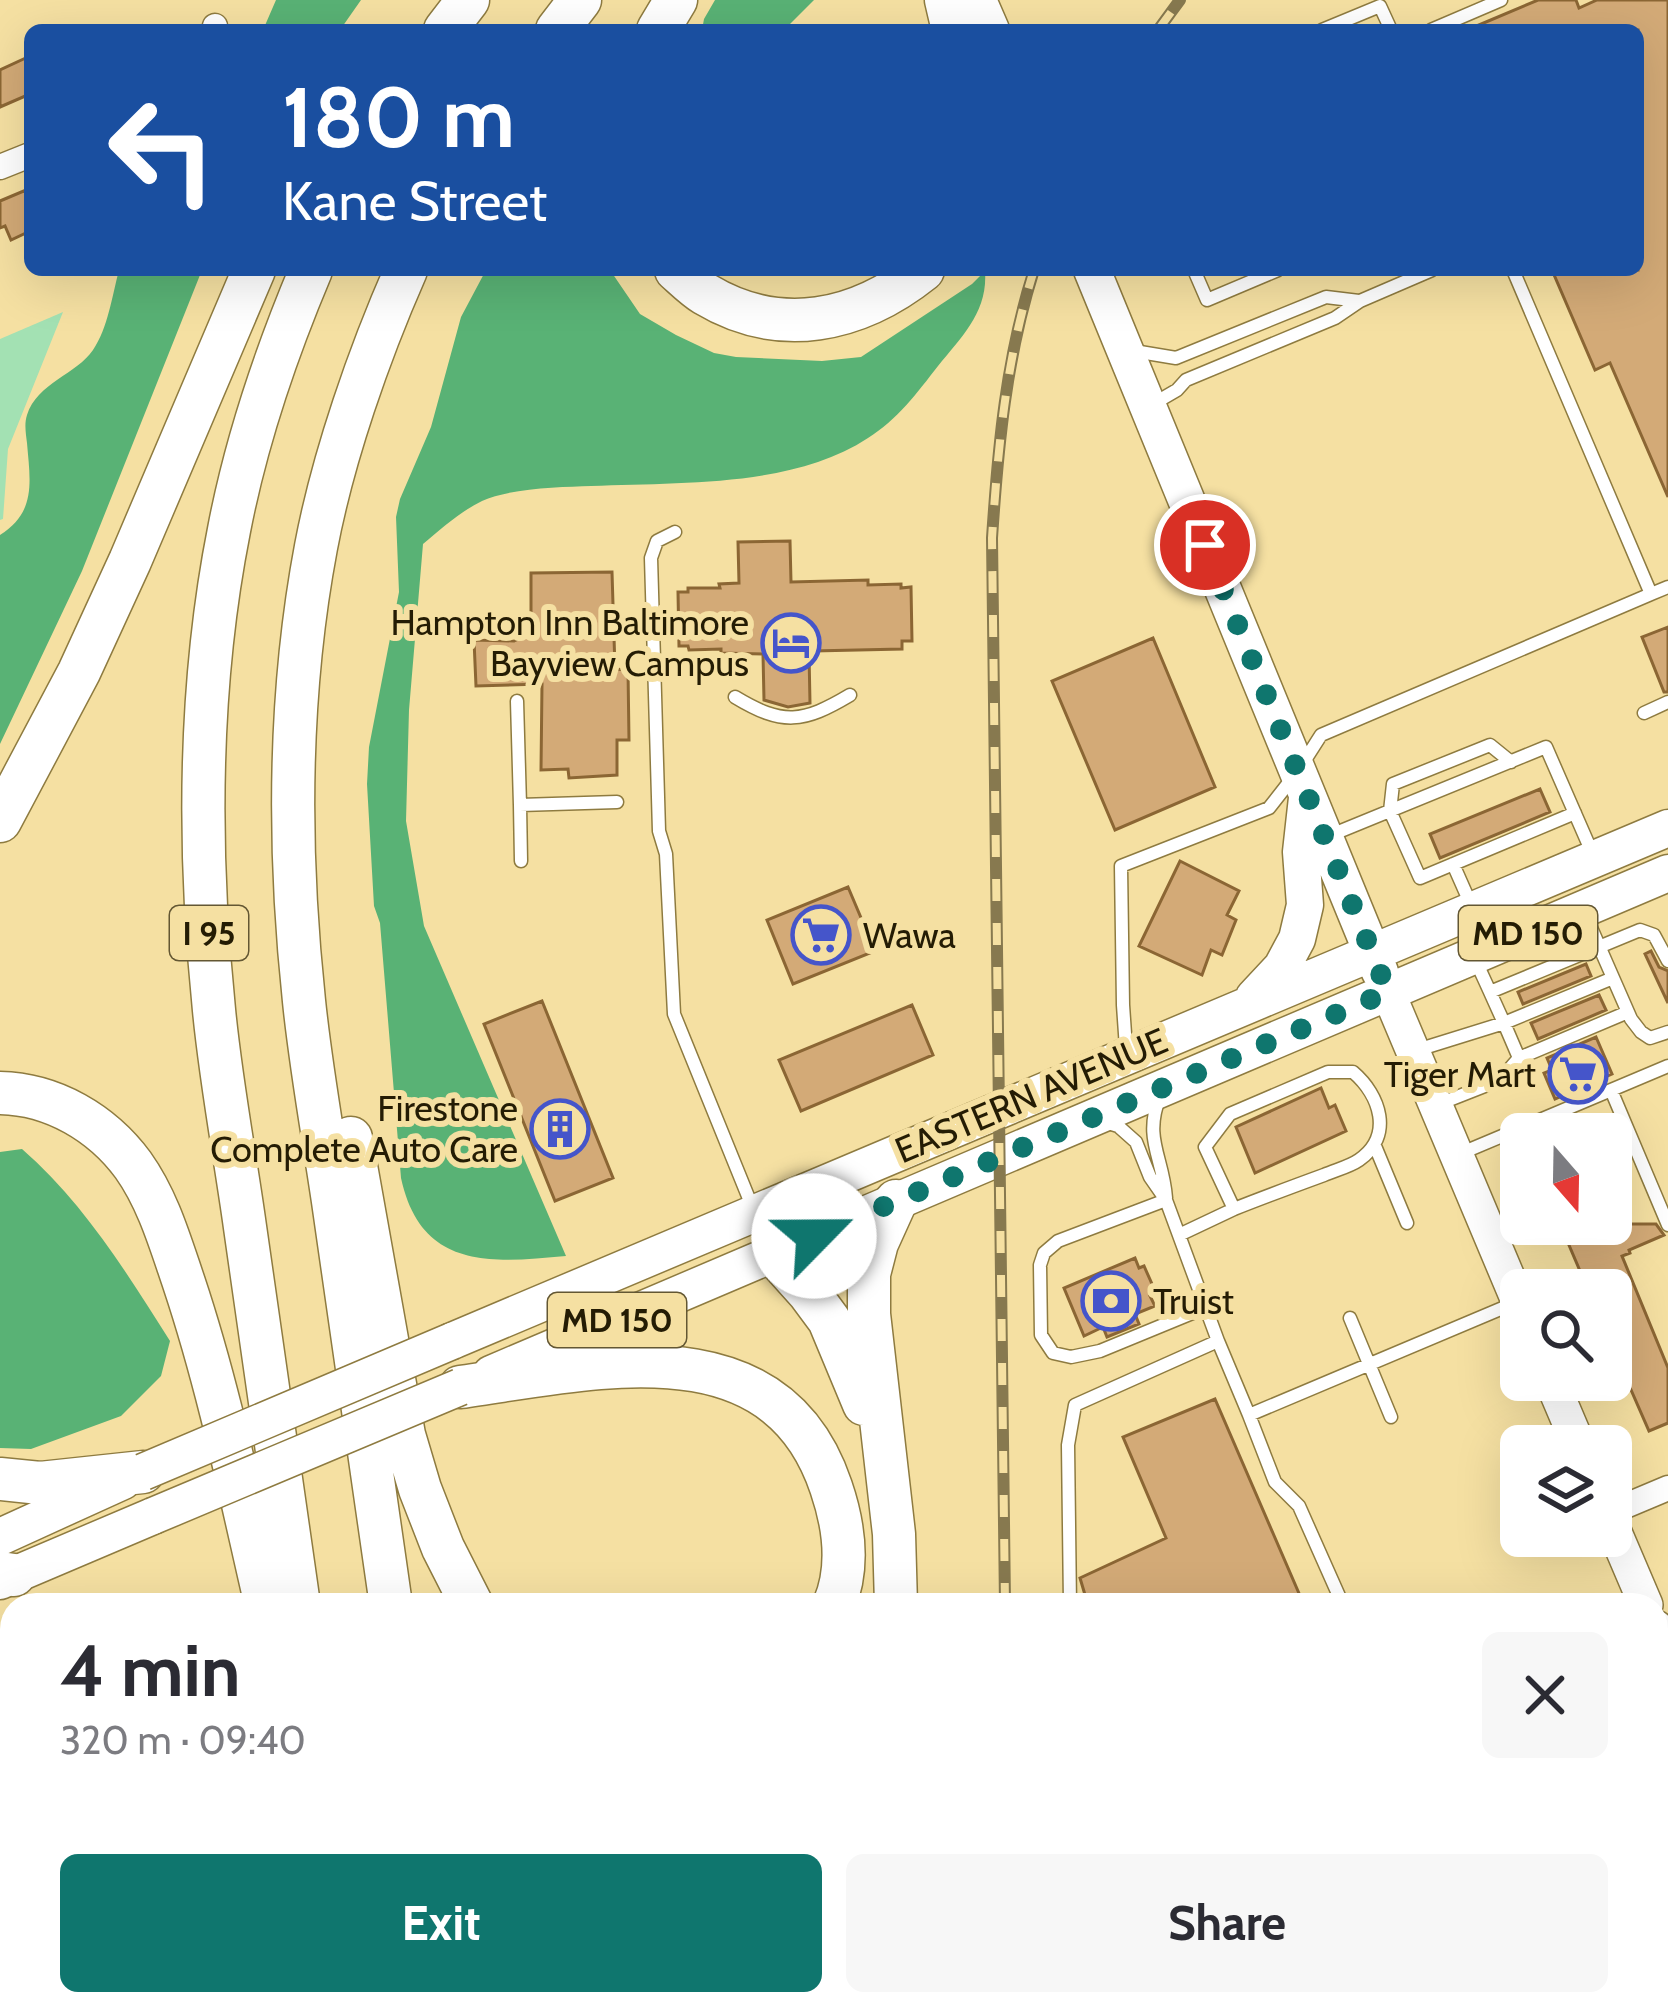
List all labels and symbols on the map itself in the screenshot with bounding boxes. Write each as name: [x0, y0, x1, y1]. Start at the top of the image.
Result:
pin: [1154, 494, 1256, 596]
place label: Hampton Inn Baltimore Bayview Campus: [391, 600, 749, 685]
hotel icon: Hampton Inn Baltimore Bayview Campus: [760, 612, 822, 674]
supermarket icon: Wawa: [790, 904, 852, 966]
road number: I 95: [170, 906, 248, 960]
road number: MD 150: [1459, 906, 1597, 960]
place label: Wawa: [863, 913, 956, 957]
street label: EASTERN AVENUE: [888, 1018, 1174, 1172]
supermarket icon: Tiger Mart: [1547, 1043, 1609, 1105]
place label: Tiger Mart: [1384, 1052, 1536, 1096]
place label: Firestone Complete Auto Care: [210, 1086, 518, 1171]
building icon: Firestone Complete Auto Care: [529, 1098, 591, 1160]
north arrow: [1500, 1113, 1632, 1245]
position arrow: [751, 1173, 877, 1299]
bank icon: Truist: [1080, 1270, 1142, 1332]
place label: Truist: [1153, 1279, 1234, 1323]
road number: MD 150: [548, 1293, 686, 1347]

